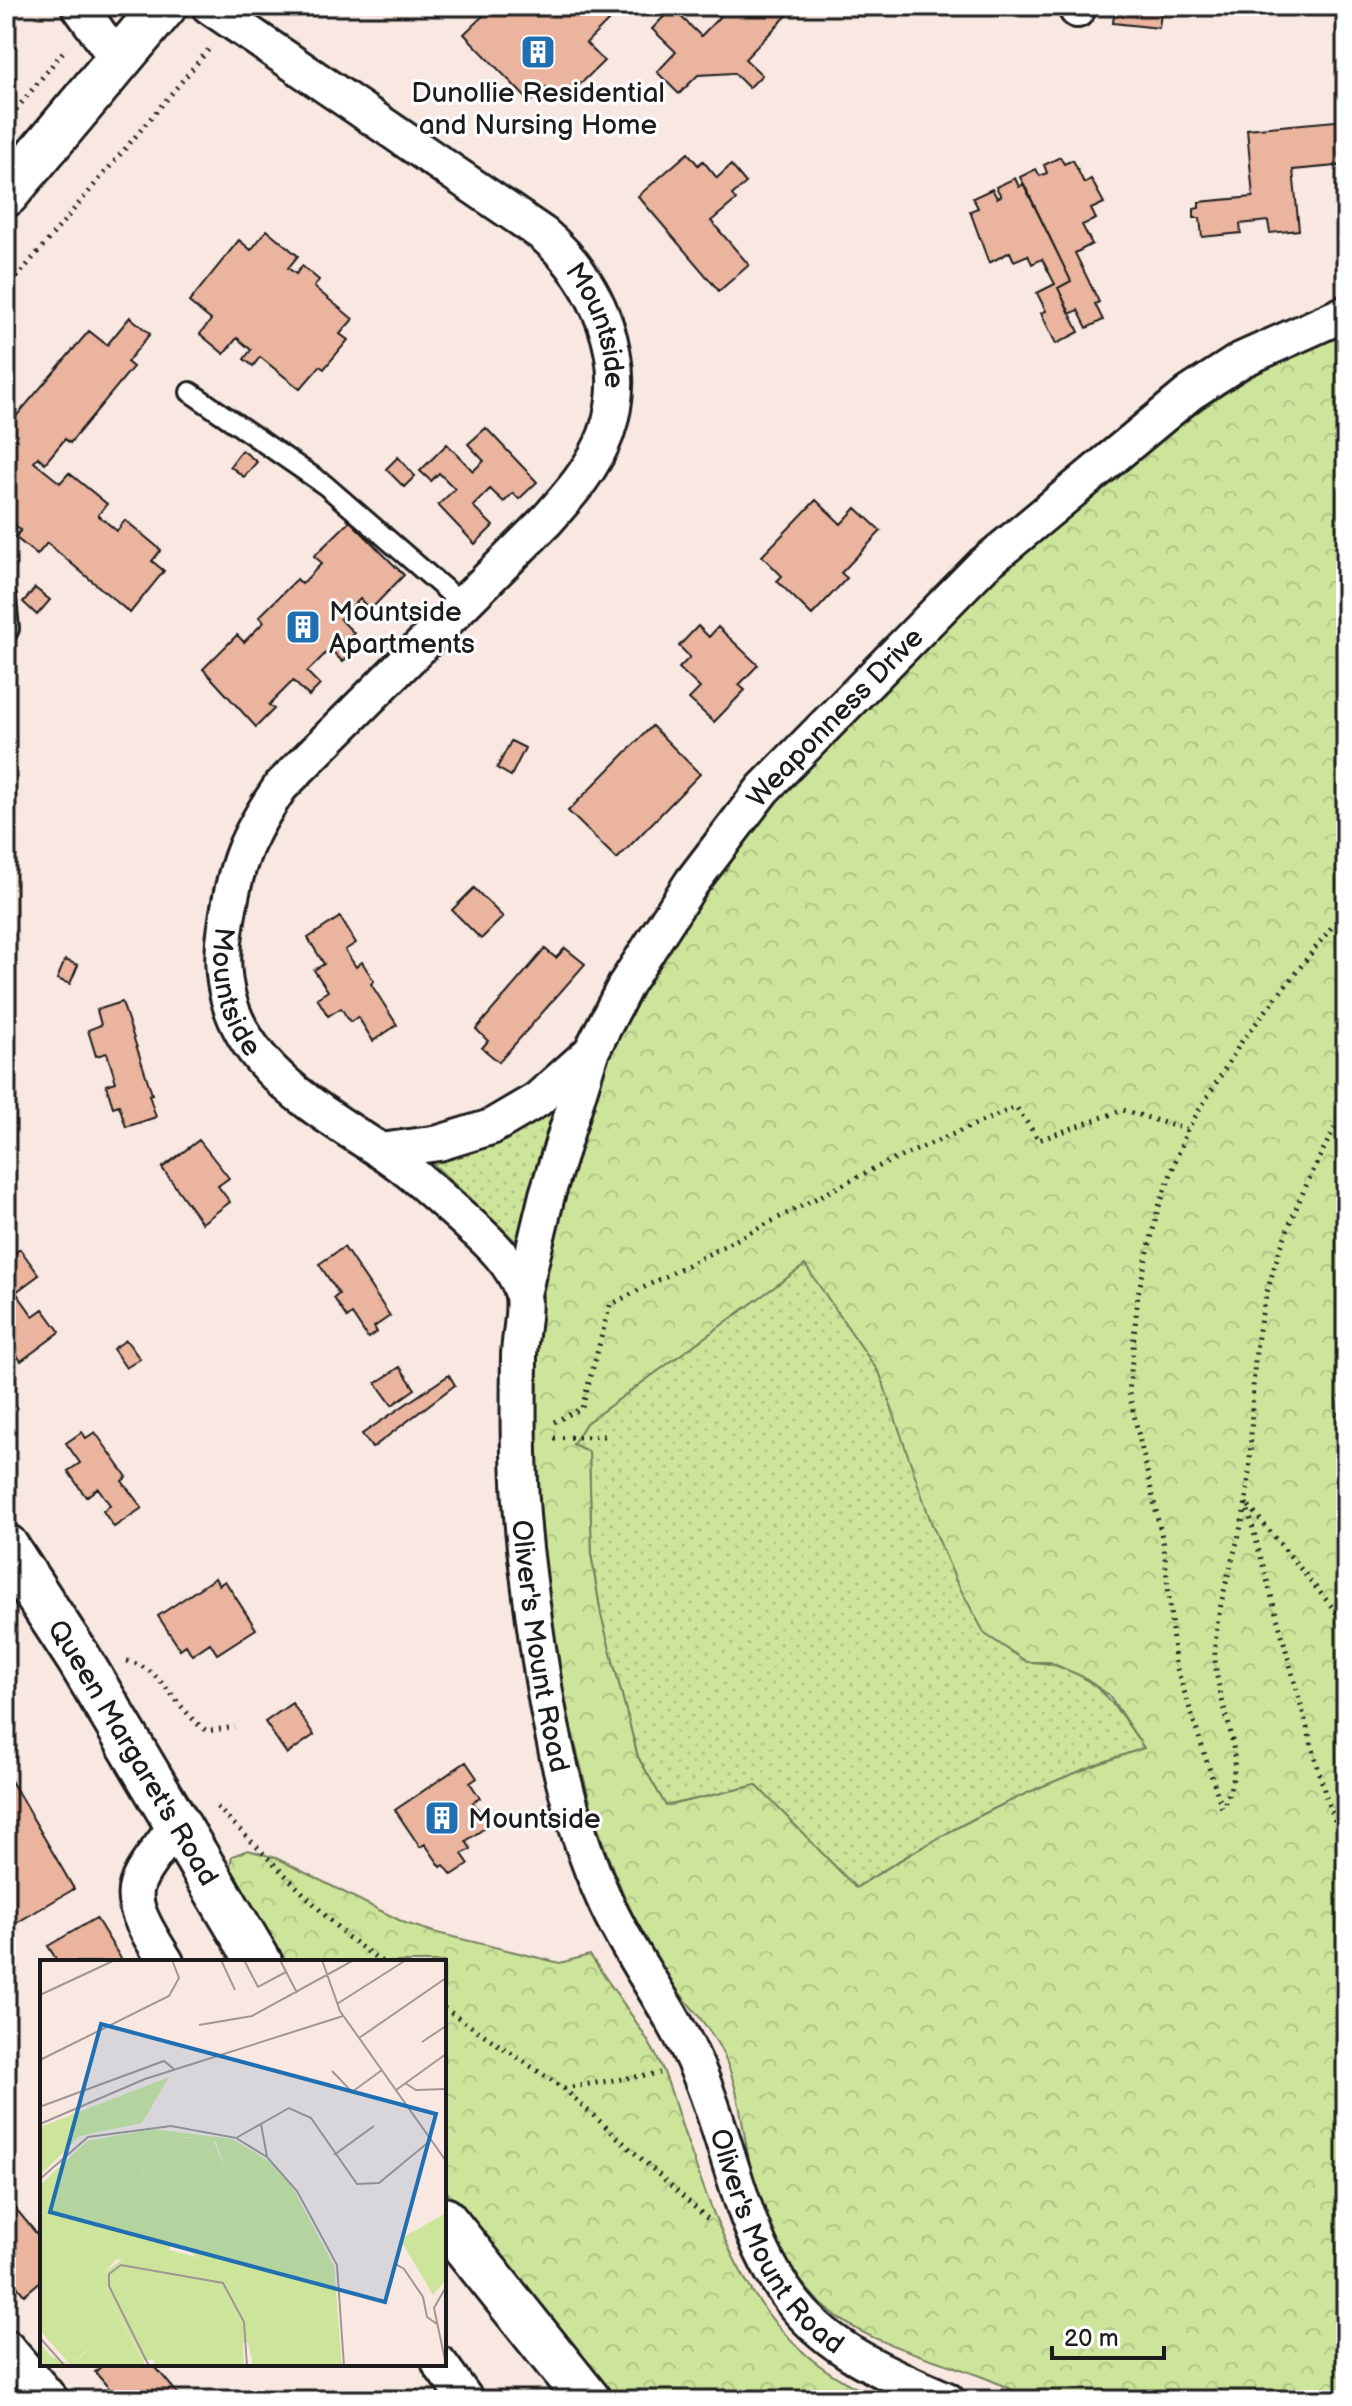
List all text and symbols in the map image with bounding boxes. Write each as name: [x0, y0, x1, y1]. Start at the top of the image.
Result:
building icon: Dunollie Residential and Nursing Home: [519, 33, 557, 71]
place label: Dunollie Residential and Nursing Home: [411, 77, 665, 142]
street label: Mountside: [558, 257, 630, 389]
place label: Mountside Apartments: [329, 596, 475, 661]
building icon: Mountside Apartments: [284, 608, 322, 646]
street label: Weaponness Drive: [740, 621, 930, 814]
street label: Mountside: [205, 926, 268, 1063]
street label: Oliver's Mount Road: [504, 1518, 576, 1776]
street label: Queen Margaret's Road: [40, 1614, 225, 1892]
building icon: Mountside: [423, 1799, 461, 1837]
place label: Mountside: [468, 1803, 601, 1836]
inset map: [40, 1960, 446, 2366]
street label: Oliver's Mount Road: [702, 2125, 850, 2361]
scale bar: [1052, 2310, 1164, 2360]
text: 20 m: [1064, 2324, 1119, 2353]

